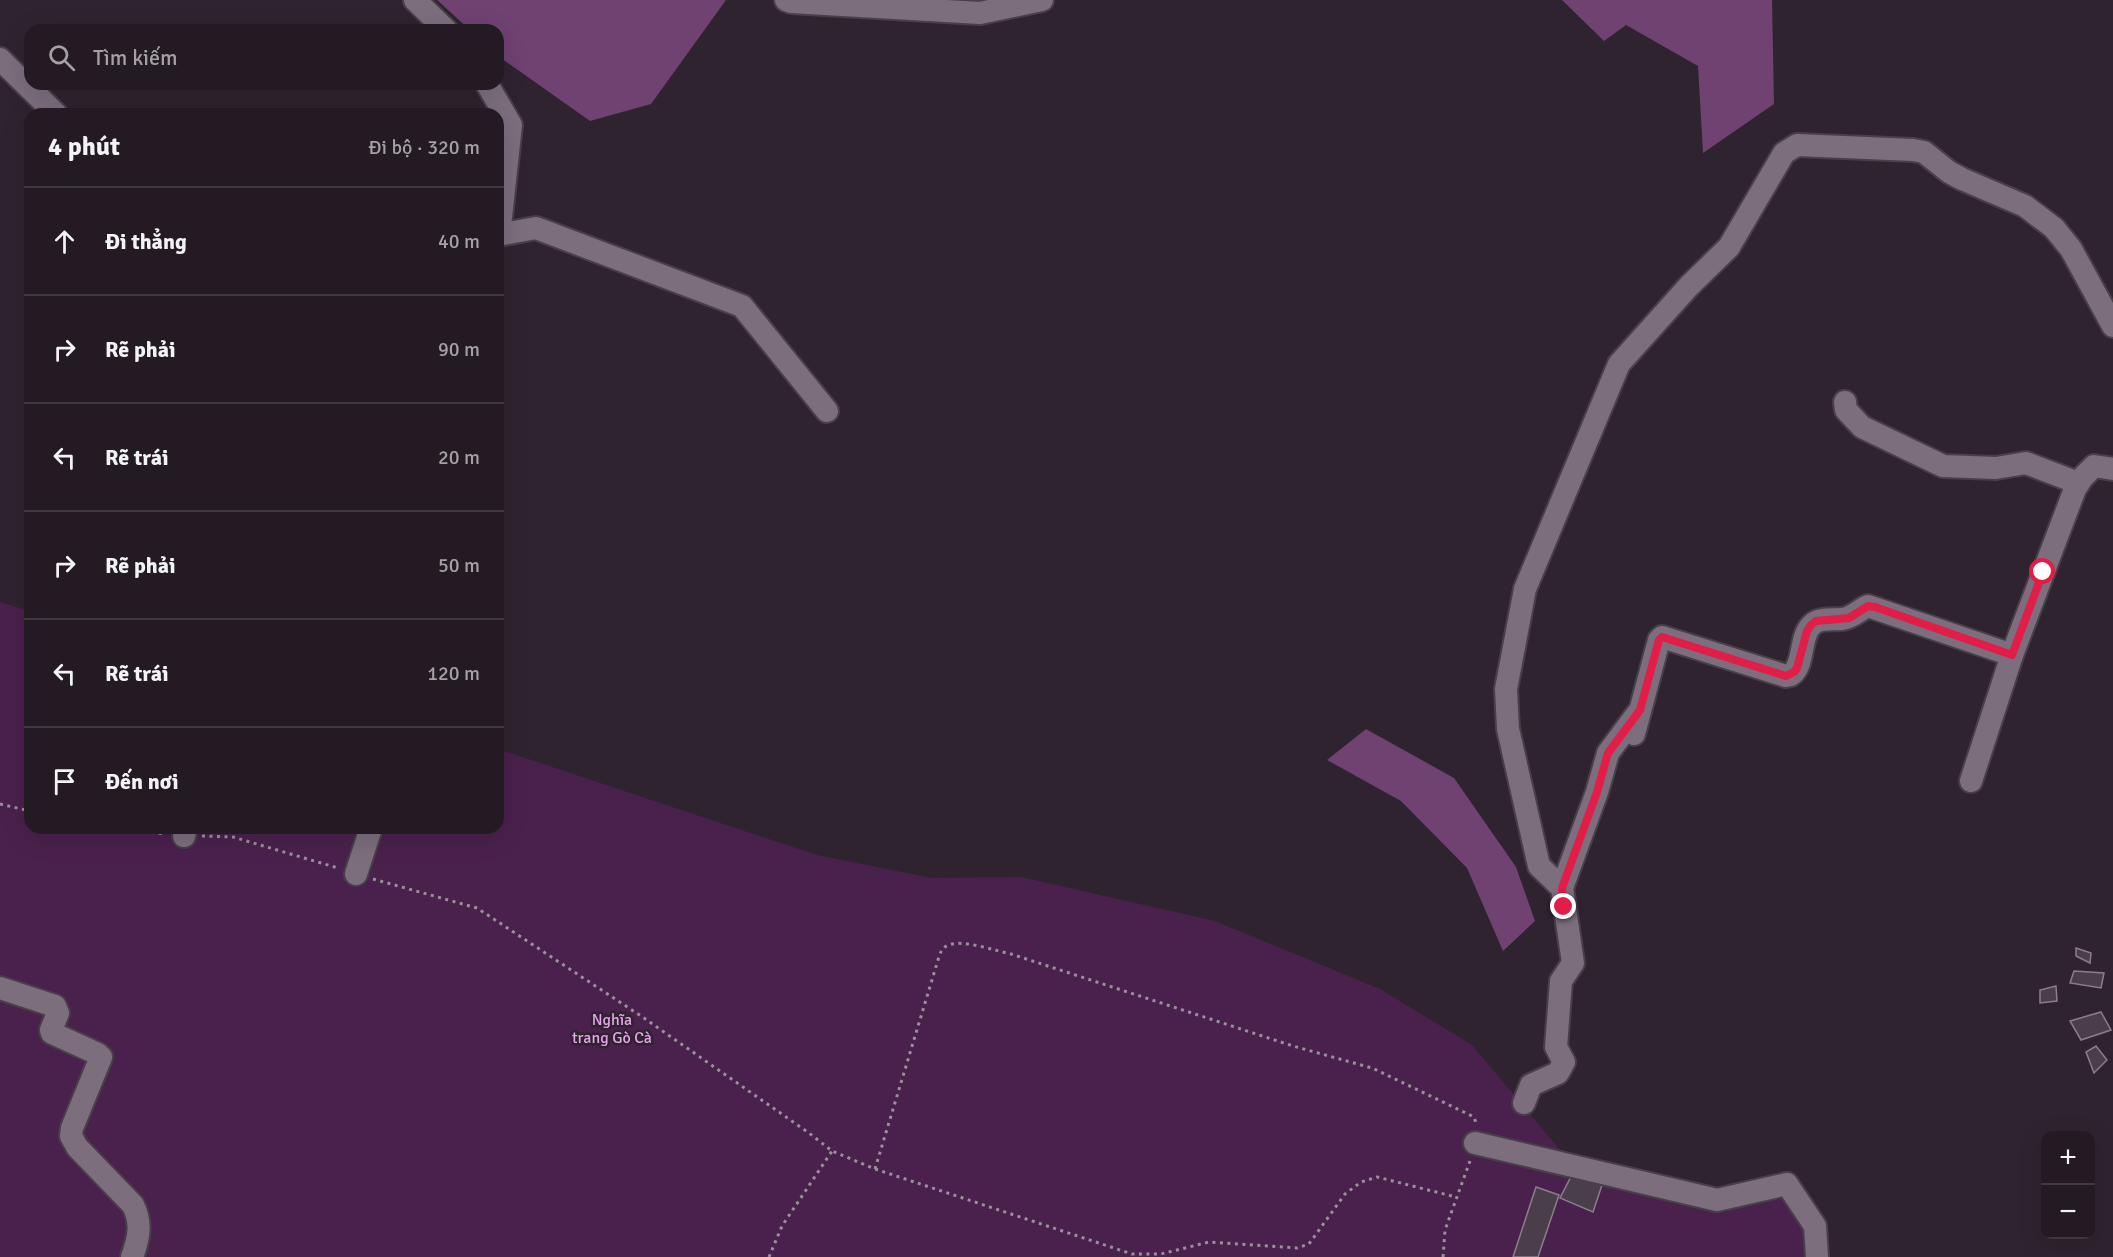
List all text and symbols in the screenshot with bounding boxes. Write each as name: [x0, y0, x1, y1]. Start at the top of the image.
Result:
search box: [24, 24, 504, 90]
icon: search: [45, 41, 78, 74]
text: Tìm kiếm: [93, 44, 178, 71]
text: 4 phút: [48, 131, 120, 163]
text: Đi bộ · 320 m: [368, 135, 480, 160]
icon: ahead: [48, 225, 81, 258]
text: Đi thẳng: [105, 228, 187, 255]
text: 40 m: [438, 229, 480, 254]
icon: right: [48, 333, 81, 366]
text: Rẽ phải: [105, 336, 176, 363]
text: 90 m: [438, 337, 480, 362]
icon: left: [48, 441, 81, 474]
text: Rẽ trái: [105, 444, 169, 471]
text: 20 m: [438, 445, 480, 470]
icon: right: [48, 549, 81, 582]
text: Rẽ phải: [105, 552, 176, 579]
text: 50 m: [438, 553, 480, 578]
route start: [2029, 558, 2055, 584]
icon: left: [48, 657, 81, 690]
text: Rẽ trái: [105, 660, 169, 687]
text: 120 m: [427, 661, 480, 686]
icon: arrive: [48, 765, 81, 798]
text: Đến nơi: [105, 768, 179, 795]
route end: [1550, 893, 1576, 919]
park label: Nghĩa trang Gò Cà: [572, 1010, 652, 1048]
map controls: [2041, 1131, 2095, 1239]
button: +: [2041, 1131, 2095, 1185]
button: −: [2041, 1185, 2095, 1239]

